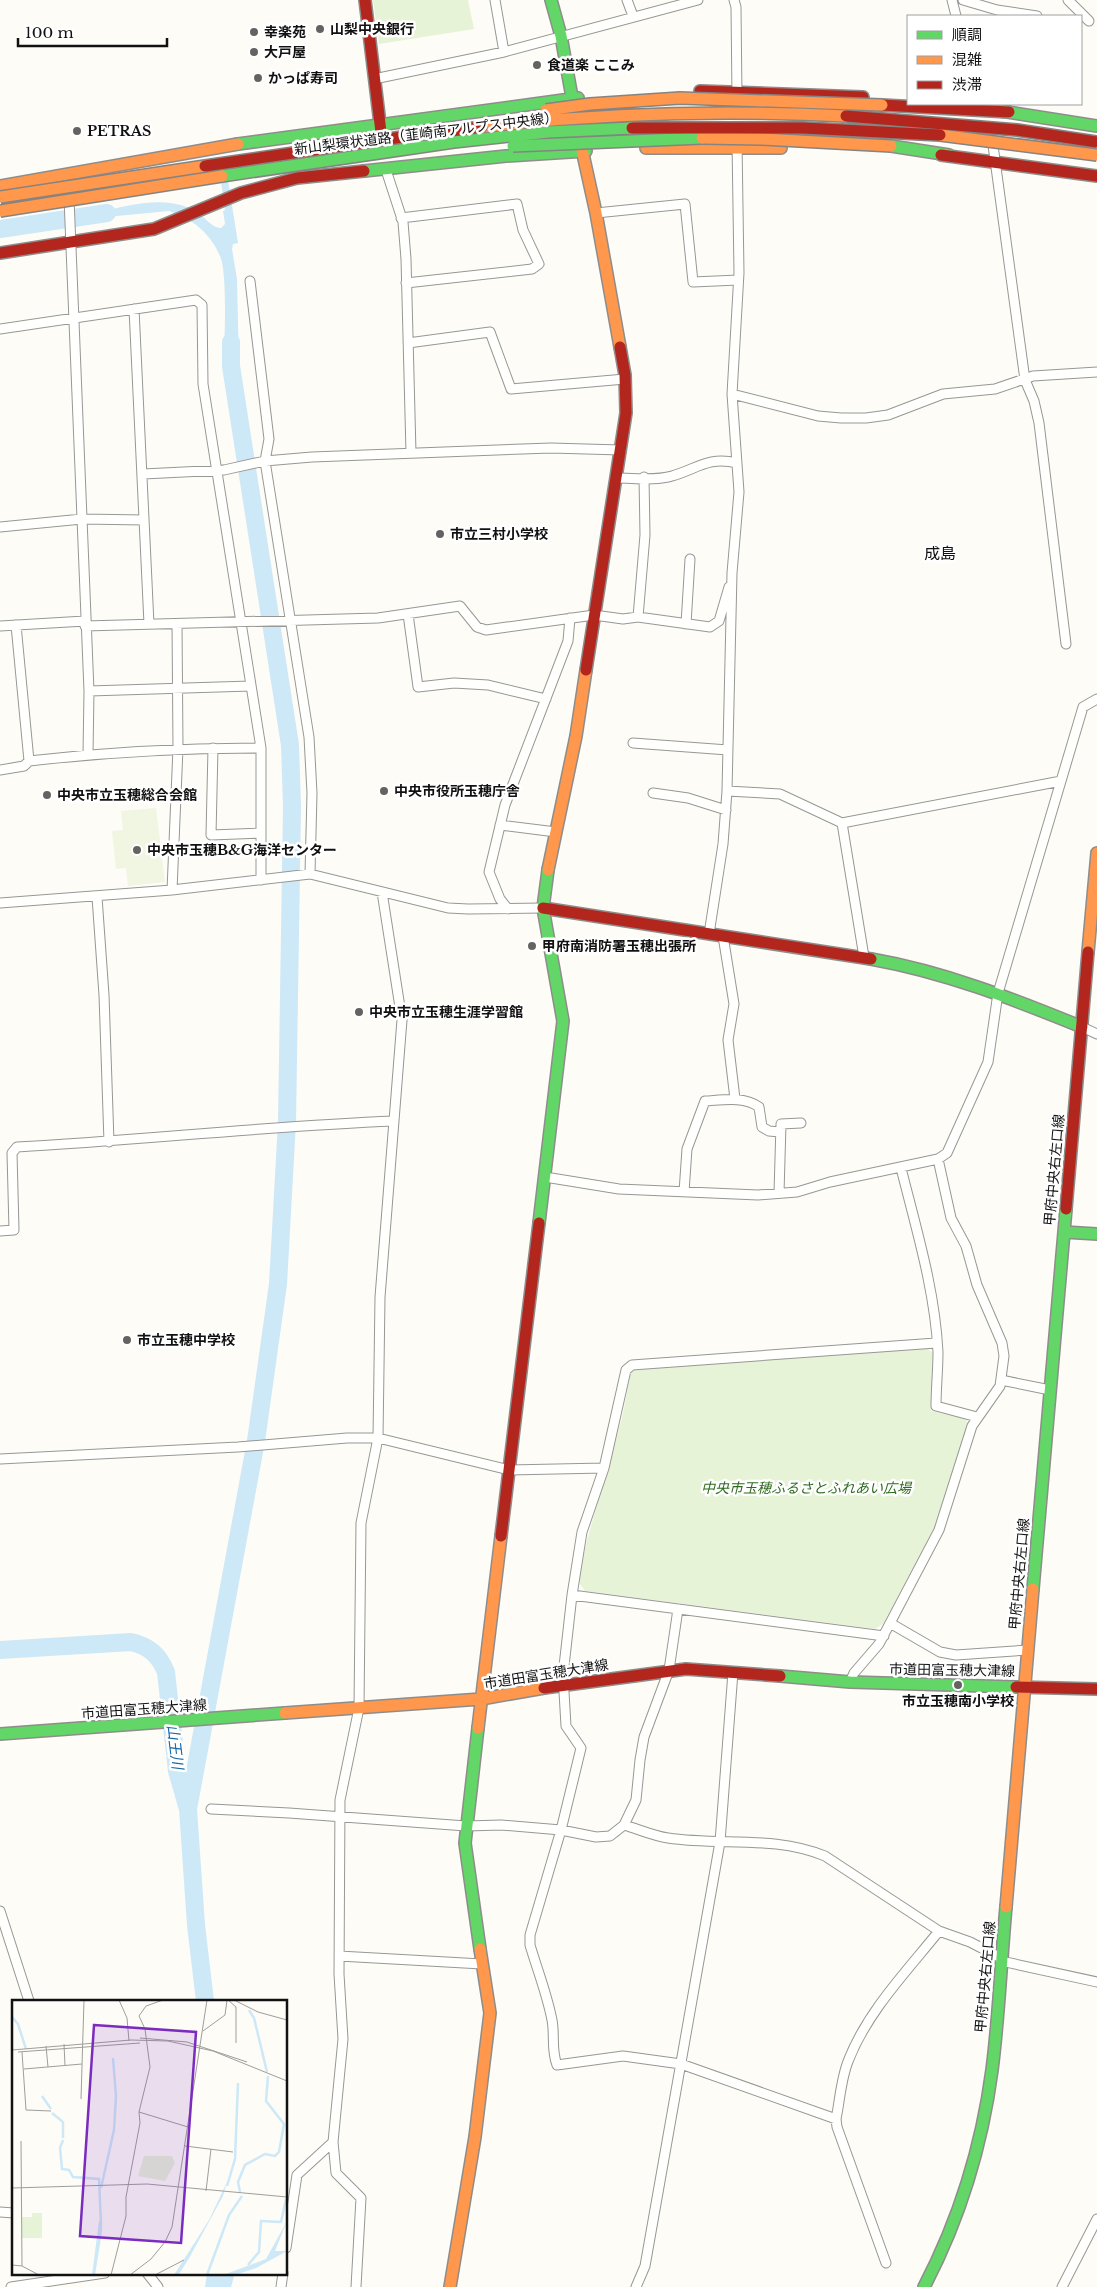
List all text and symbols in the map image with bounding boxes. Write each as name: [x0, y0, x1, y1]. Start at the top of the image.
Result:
scale bar: [18, 15, 166, 47]
legend: [907, 15, 1082, 105]
place label: 山梨中央銀行: [330, 20, 414, 38]
text: 100 m: [25, 23, 74, 42]
place label: 幸楽苑: [264, 23, 306, 41]
marker: 山梨中央銀行: [314, 23, 326, 35]
text: 順調: [952, 25, 982, 44]
marker: 幸楽苑: [248, 26, 260, 38]
place label: 大戸屋: [264, 43, 306, 61]
marker: 大戸屋: [248, 46, 260, 58]
text: 混雑: [952, 50, 982, 69]
place label: 食道楽 ここみ: [547, 56, 635, 74]
marker: 食道楽 ここみ: [531, 59, 543, 71]
place label: かっぱ寿司: [268, 69, 338, 87]
marker: かっぱ寿司: [252, 72, 264, 84]
text: 渋滞: [952, 75, 982, 94]
street label: 新山梨環状道路（韮崎南アルプス中央線）: [293, 108, 559, 158]
place label: PETRAS: [87, 122, 151, 140]
marker: PETRAS: [71, 125, 83, 137]
place label: 市立三村小学校: [450, 525, 548, 543]
marker: 市立三村小学校: [434, 528, 446, 540]
district label: 成島: [924, 543, 956, 563]
place label: 中央市役所玉穂庁舎: [394, 782, 520, 800]
marker: 中央市役所玉穂庁舎: [378, 785, 390, 797]
place label: 中央市立玉穂総合会館: [57, 786, 197, 804]
marker: 中央市立玉穂総合会館: [41, 789, 53, 801]
place label: 中央市玉穂B&G海洋センター: [147, 841, 337, 859]
marker: 中央市玉穂B&G海洋センター: [131, 844, 143, 856]
place label: 甲府南消防署玉穂出張所: [542, 937, 696, 955]
marker: 甲府南消防署玉穂出張所: [526, 940, 538, 952]
place label: 中央市立玉穂生涯学習館: [369, 1003, 523, 1021]
marker: 中央市立玉穂生涯学習館: [353, 1006, 365, 1018]
street label: 甲府中央右左口線: [1040, 1113, 1068, 1227]
place label: 市立玉穂中学校: [137, 1331, 235, 1349]
marker: 市立玉穂中学校: [121, 1334, 133, 1346]
park label: 中央市玉穂ふるさとふれあい広場: [701, 1479, 913, 1497]
street label: 甲府中央右左口線: [1005, 1517, 1033, 1631]
street label: 市道田富玉穂大津線: [482, 1655, 610, 1693]
street label: 市道田富玉穂大津線: [889, 1660, 1015, 1680]
marker: 市立玉穂南小学校: [952, 1679, 964, 1691]
place label: 市立玉穂南小学校: [902, 1692, 1014, 1710]
street label: 市道田富玉穂大津線: [81, 1696, 207, 1722]
water label: 山王川: [163, 1723, 188, 1772]
street label: 甲府中央右左口線: [971, 1920, 999, 2034]
inset map: [12, 2000, 288, 2274]

